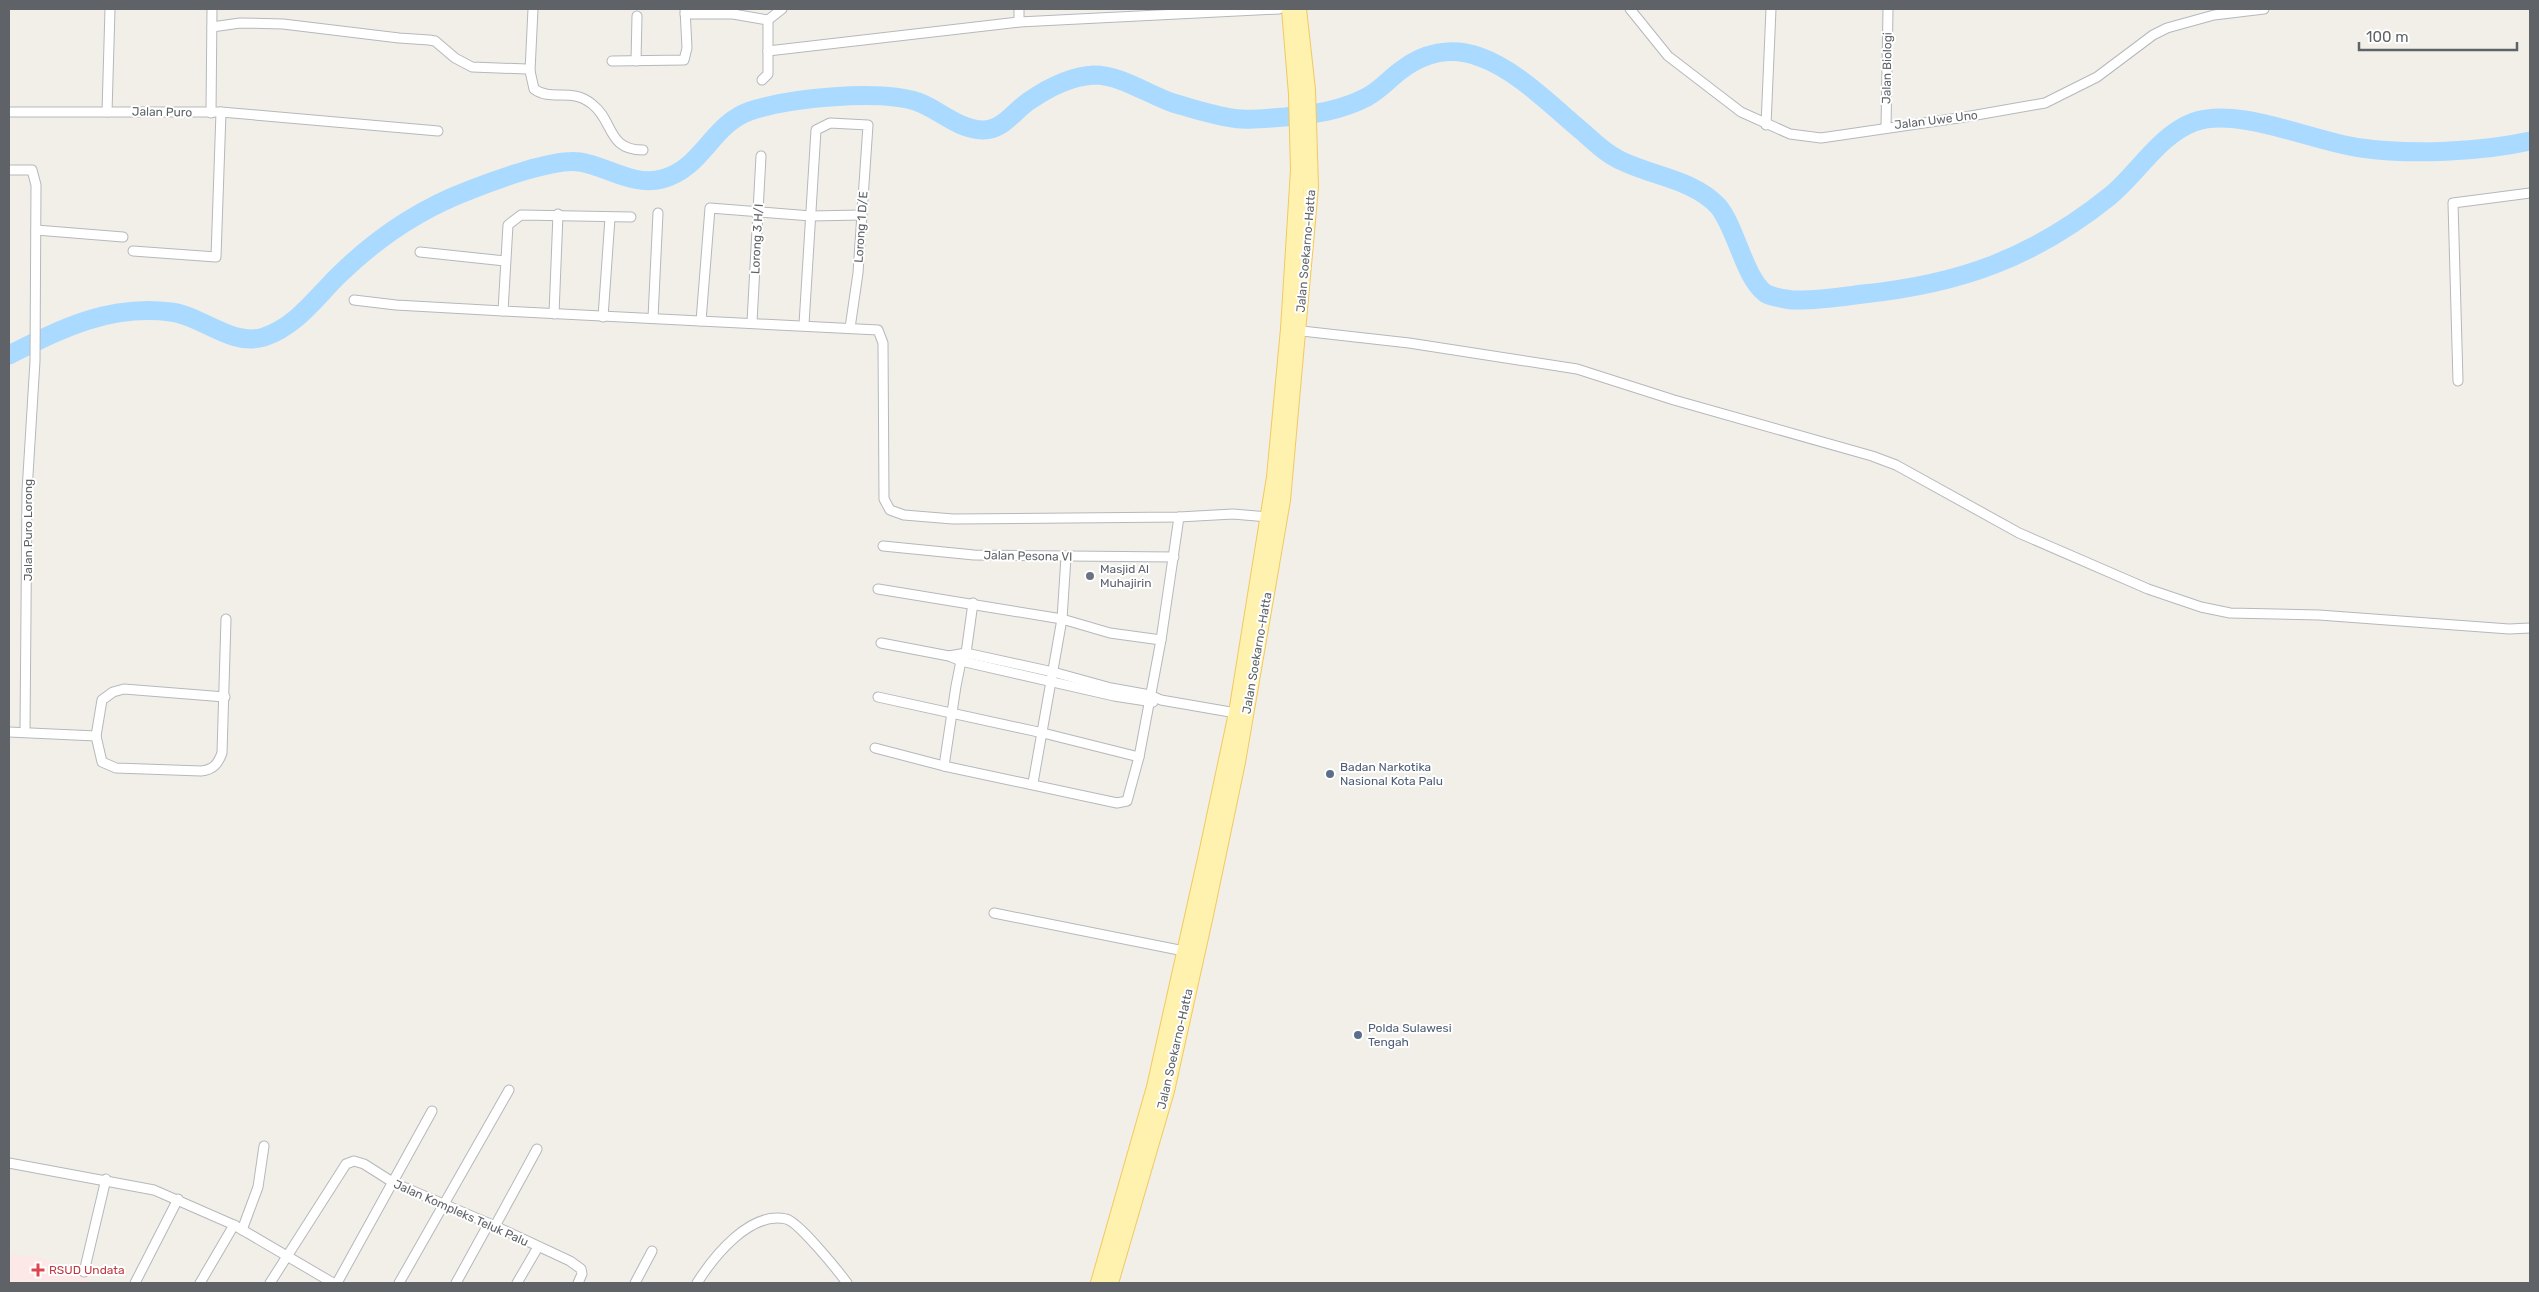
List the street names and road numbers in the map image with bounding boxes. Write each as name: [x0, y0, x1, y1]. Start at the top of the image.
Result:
street label: Jalan Biologi: [1879, 32, 1895, 104]
street label: Jalan Puro: [132, 104, 192, 120]
street label: Jalan Uwe Uno: [1893, 108, 1979, 132]
street label: Jalan Soekarno-Hatta: [1294, 189, 1318, 313]
street label: Lorong 1 D/E: [852, 191, 870, 263]
street label: Lorong 3 H/I: [748, 203, 766, 275]
street label: Jalan Puro Lorong: [21, 479, 35, 581]
street label: Jalan Pesona VI: [983, 548, 1073, 564]
street label: Jalan Soekarno-Hatta: [1239, 591, 1275, 715]
street label: Jalan Soekarno-Hatta: [1154, 987, 1196, 1111]
street label: Jalan Kompleks Teluk Palu: [391, 1177, 531, 1249]

